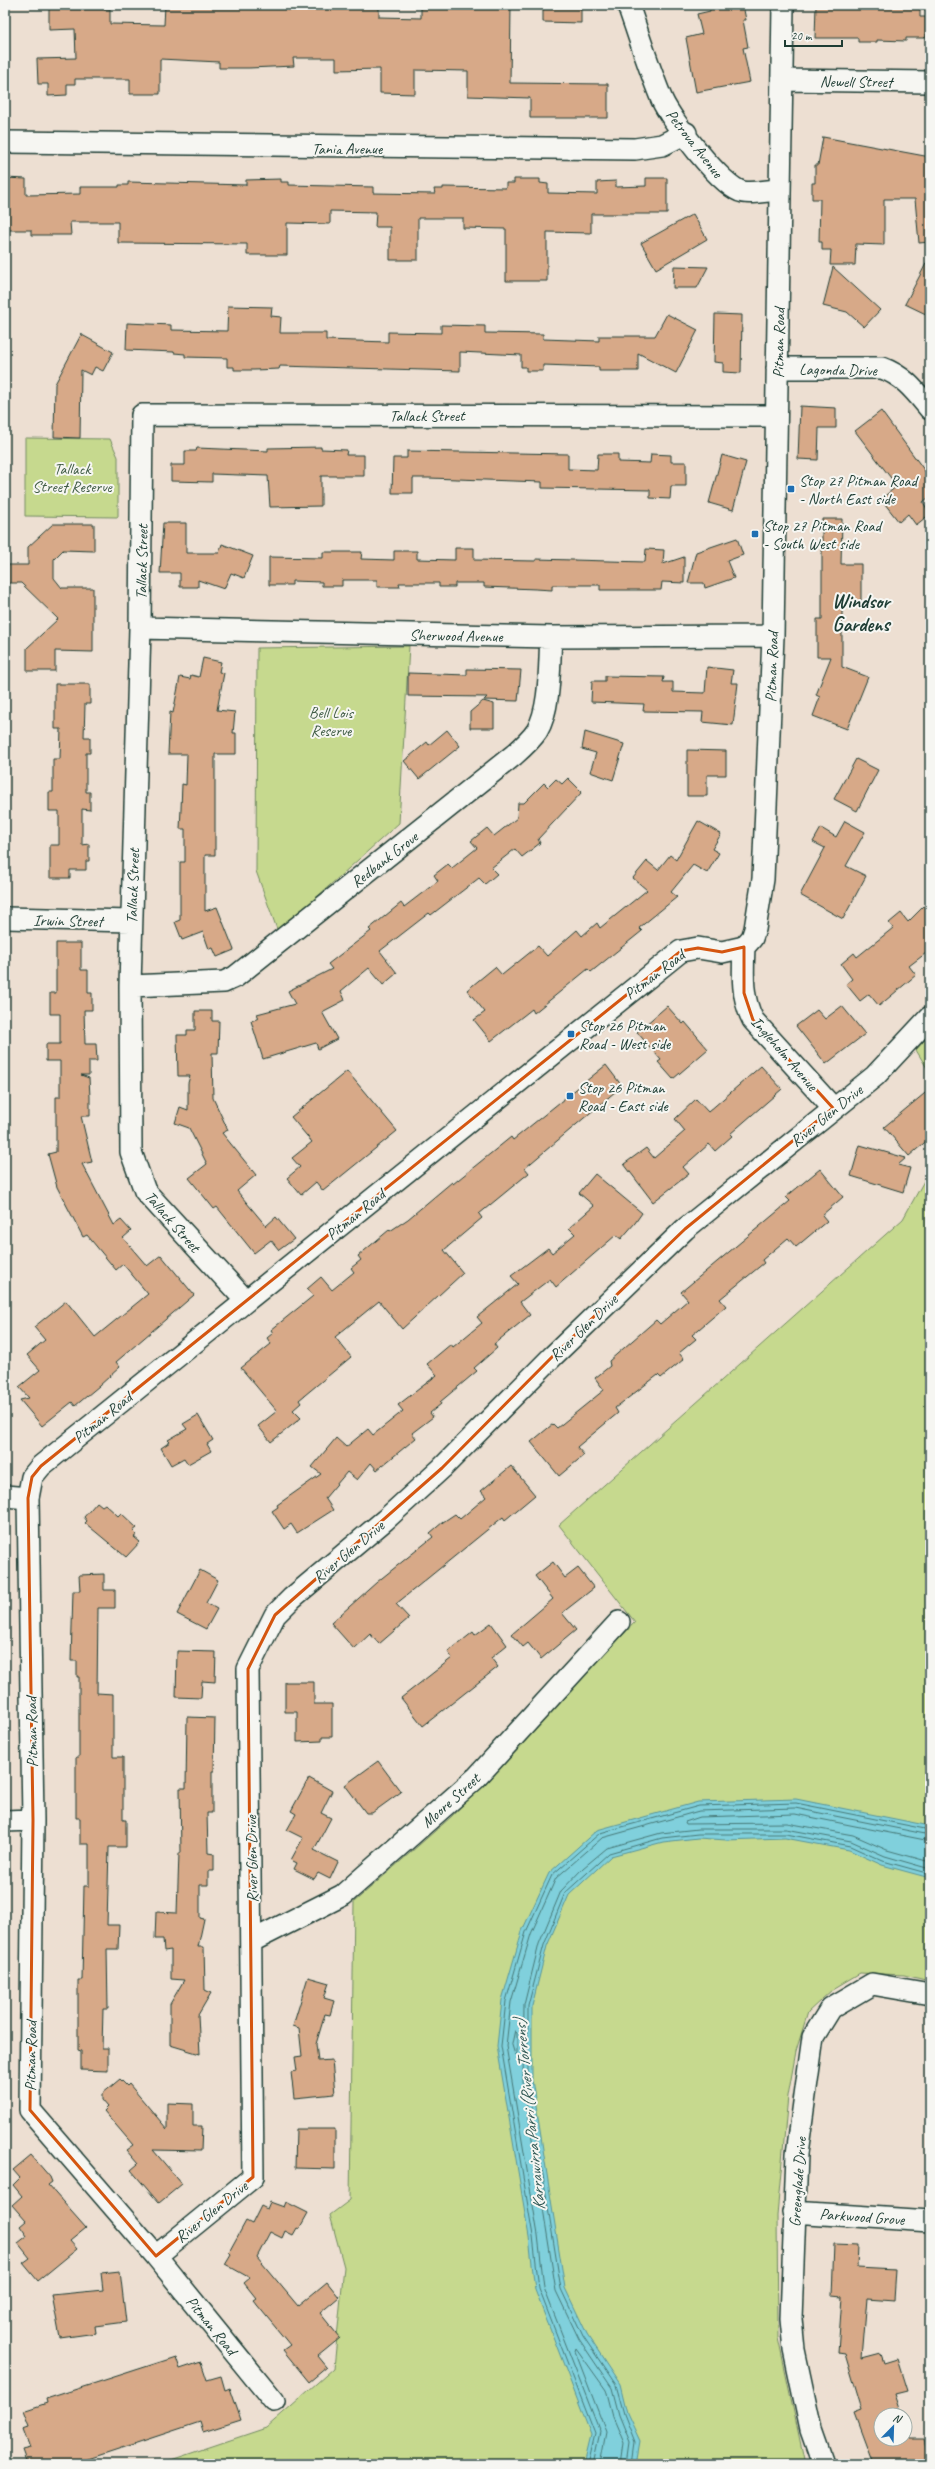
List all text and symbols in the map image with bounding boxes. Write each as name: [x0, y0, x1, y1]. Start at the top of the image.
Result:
scale bar: [785, 22, 842, 48]
text: 20 m: [791, 28, 813, 44]
street label: Newell Street: [820, 72, 895, 92]
street label: Petrova Avenue: [661, 105, 728, 183]
street label: Tania Avenue: [312, 139, 384, 159]
street label: Pitman Road: [768, 305, 790, 378]
street label: Lagonda Drive: [799, 359, 879, 381]
street label: Tallack Street: [390, 406, 466, 426]
park label: Tallack Street Reserve: [32, 459, 113, 497]
place label: Stop 27 Pitman Road - North East side: [799, 471, 919, 509]
marker: Stop 27 Pitman Road - North East side: [786, 484, 796, 494]
place label: Stop 27 Pitman Road - South West side: [763, 516, 883, 554]
street label: Tallack Street: [131, 523, 153, 600]
marker: Stop 27 Pitman Road - South West side: [750, 529, 760, 539]
district label: Windsor Gardens: [832, 589, 893, 637]
street label: Sherwood Avenue: [409, 625, 504, 647]
street label: Pitman Road: [761, 629, 783, 703]
park label: Bell Lois Reserve: [309, 703, 354, 741]
street label: Redbank Grove: [347, 826, 424, 892]
street label: Tallack Street: [122, 847, 144, 924]
street label: Irwin Street: [33, 910, 105, 932]
street label: Pitman Road: [620, 944, 691, 1004]
street label: Ingleholm Avenue: [746, 1012, 823, 1096]
place label: Stop 26 Pitman Road - West side: [579, 1016, 672, 1054]
marker: Stop 26 Pitman Road - West side: [566, 1029, 576, 1039]
place label: Stop 26 Pitman Road - East side: [578, 1078, 670, 1116]
street label: River Glen Drive: [786, 1079, 868, 1151]
marker: Stop 26 Pitman Road - East side: [565, 1091, 575, 1101]
street label: Pitman Road: [322, 1183, 391, 1245]
street label: Tallack Street: [140, 1187, 205, 1258]
street label: River Glen Drive: [545, 1289, 623, 1365]
street label: Pitman Road: [69, 1386, 138, 1448]
street label: River Glen Drive: [309, 1515, 390, 1587]
street label: Pitman Road: [21, 1694, 43, 1767]
street label: Moore Street: [417, 1768, 485, 1832]
street label: River Glen Drive: [241, 1813, 263, 1903]
water label: Karrawirra Parri (River Torrens): [509, 2015, 550, 2212]
street label: Pitman Road: [20, 2018, 42, 2091]
street label: Greenglade Drive: [785, 2135, 811, 2228]
street label: River Glen Drive: [171, 2175, 253, 2247]
street label: Parkwood Grove: [819, 2204, 907, 2230]
street label: Pitman Road: [181, 2292, 243, 2361]
north arrow: [873, 2407, 913, 2447]
text: N: [891, 2410, 905, 2426]

